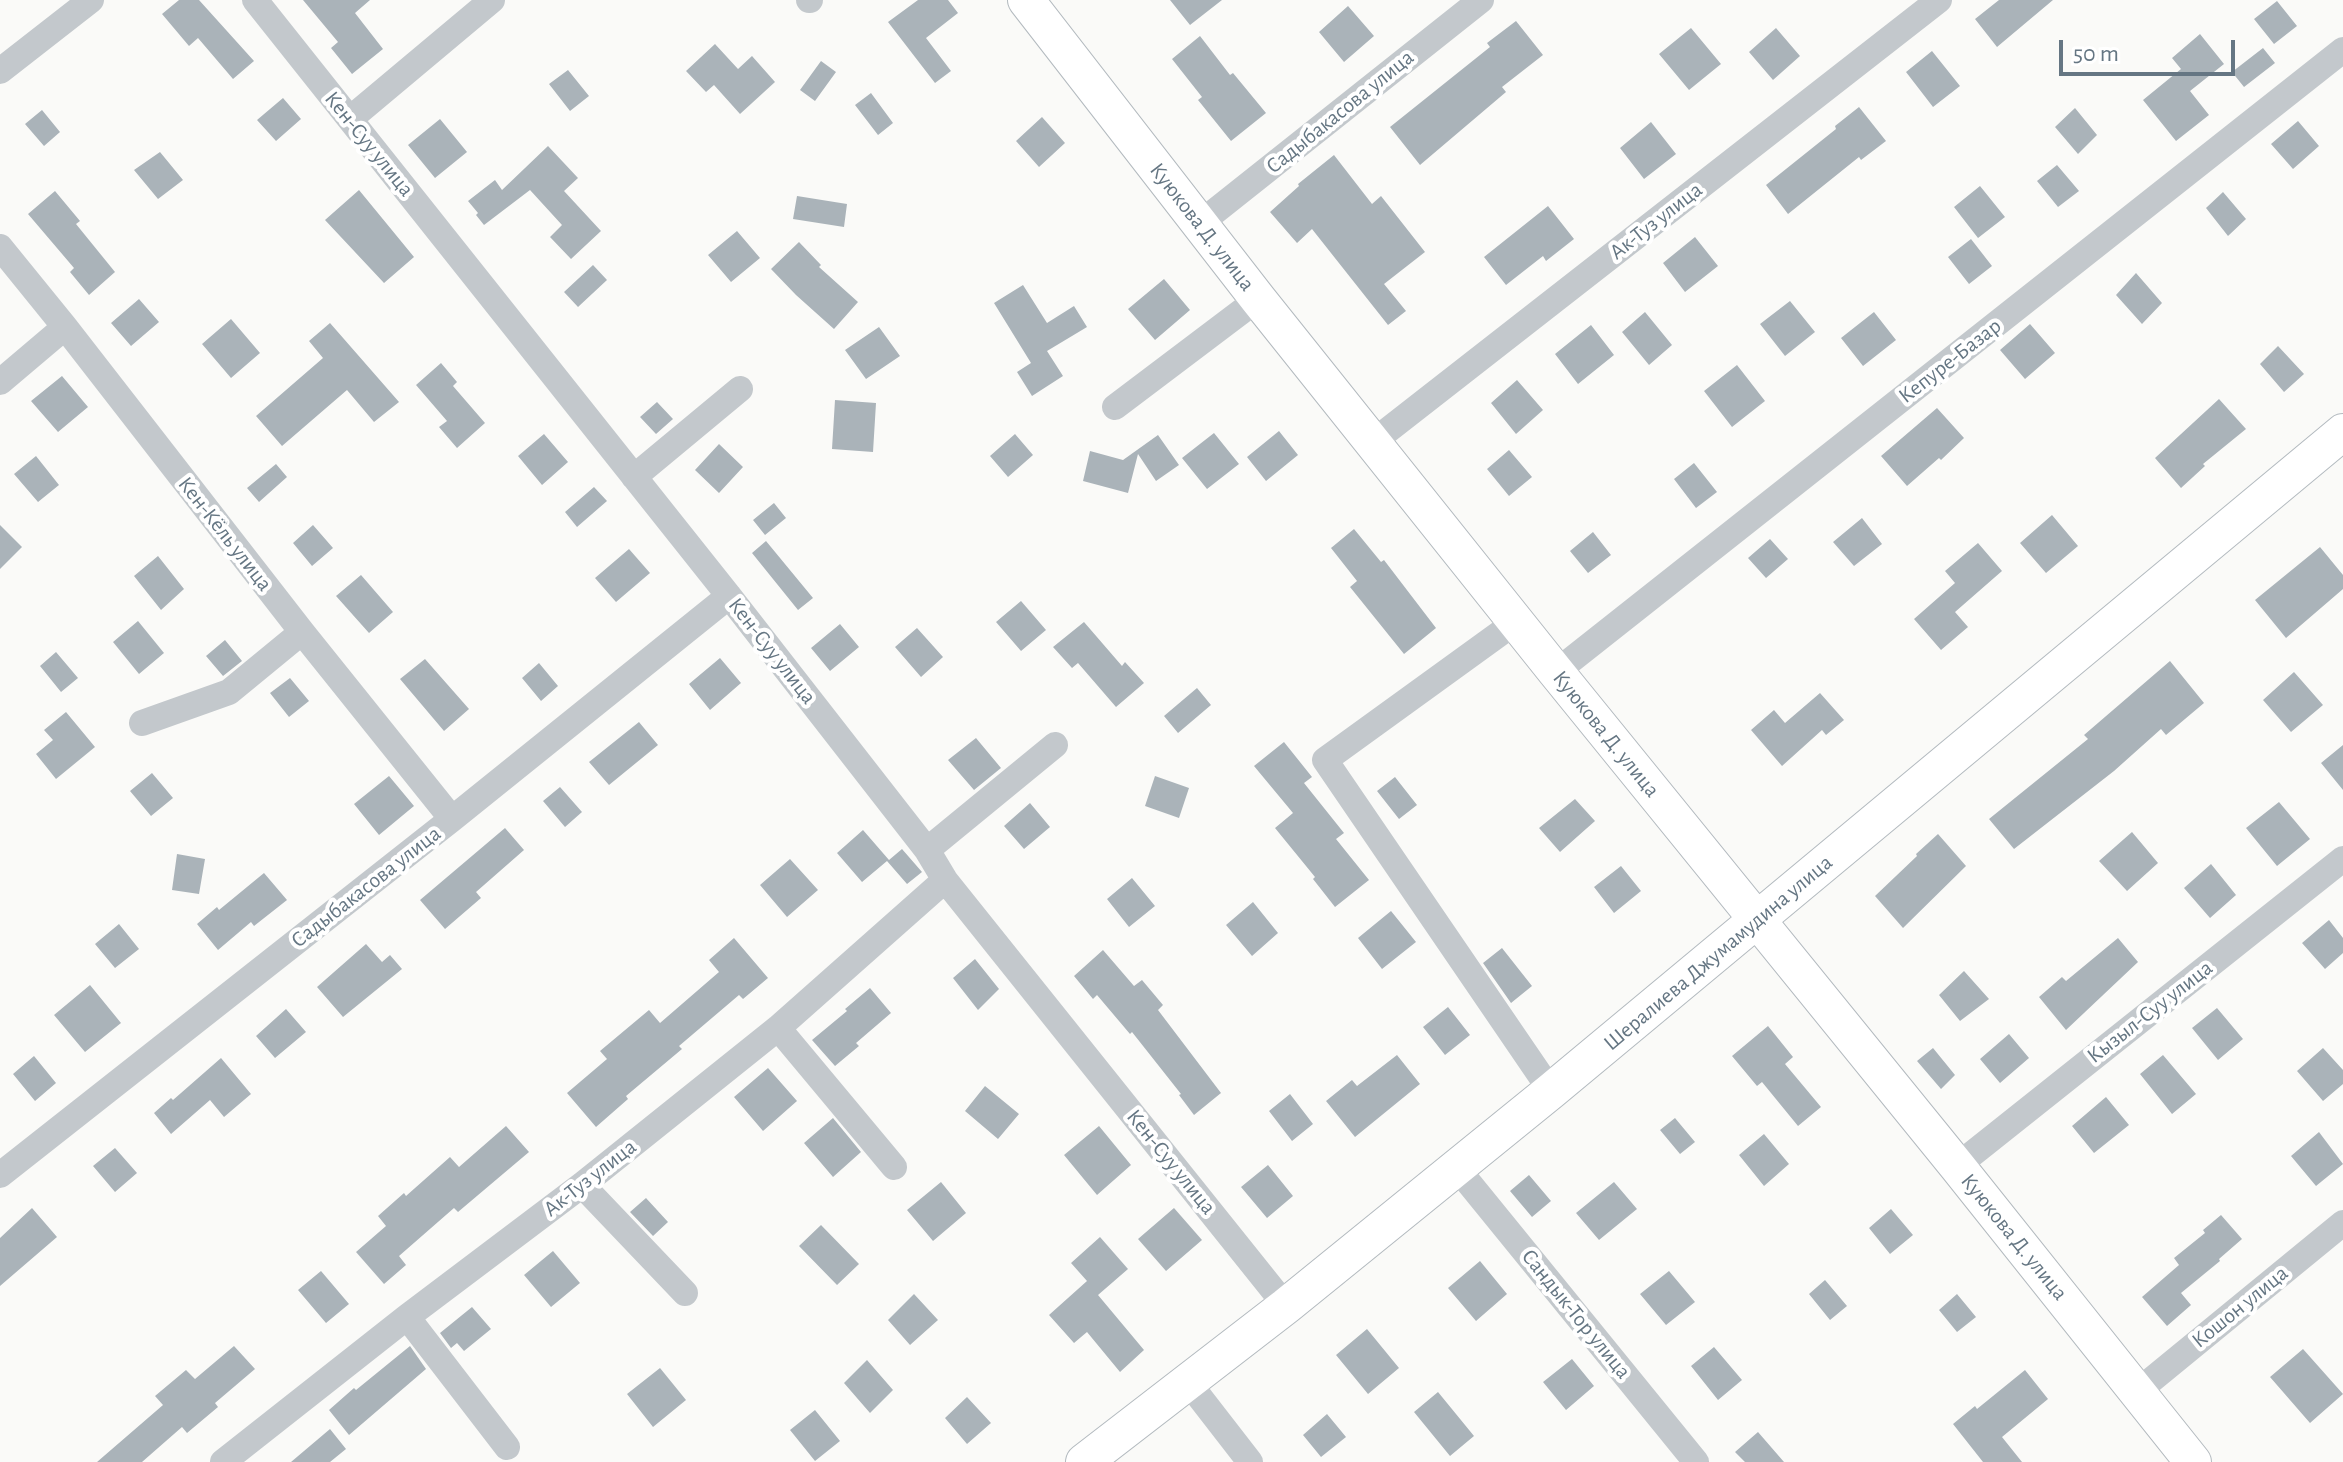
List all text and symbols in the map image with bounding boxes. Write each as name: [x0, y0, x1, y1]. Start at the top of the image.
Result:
scale bar: [2063, 24, 2239, 74]
text: 50 m: [2073, 42, 2119, 66]
street label: Садыбакасова улица: [1261, 44, 1419, 180]
street label: Кен-Суу улица: [319, 86, 419, 202]
street label: Куюкова Д. улица: [1144, 158, 1260, 296]
street label: Ак-Туз улица: [1604, 177, 1708, 265]
street label: Кепуре-Базар: [1893, 313, 2007, 409]
street label: Кен-Кёль улица: [172, 471, 278, 597]
street label: Кен-Суу улица: [722, 592, 822, 710]
street label: Куюкова Д. улица: [1547, 665, 1665, 803]
street label: Садыбакасова улица: [286, 820, 446, 954]
street label: Шералиева Джумамудина улица: [1598, 849, 1838, 1057]
street label: Кызыл-Суу улица: [2082, 955, 2218, 1069]
street label: Кен-Суу улица: [1121, 1104, 1221, 1220]
street label: Ак-Туз улица: [538, 1134, 642, 1222]
street label: Куюкова Д. улица: [1955, 1168, 2073, 1306]
street label: Сандык-Тор улица: [1516, 1244, 1636, 1384]
street label: Кошон улица: [2186, 1260, 2294, 1354]

